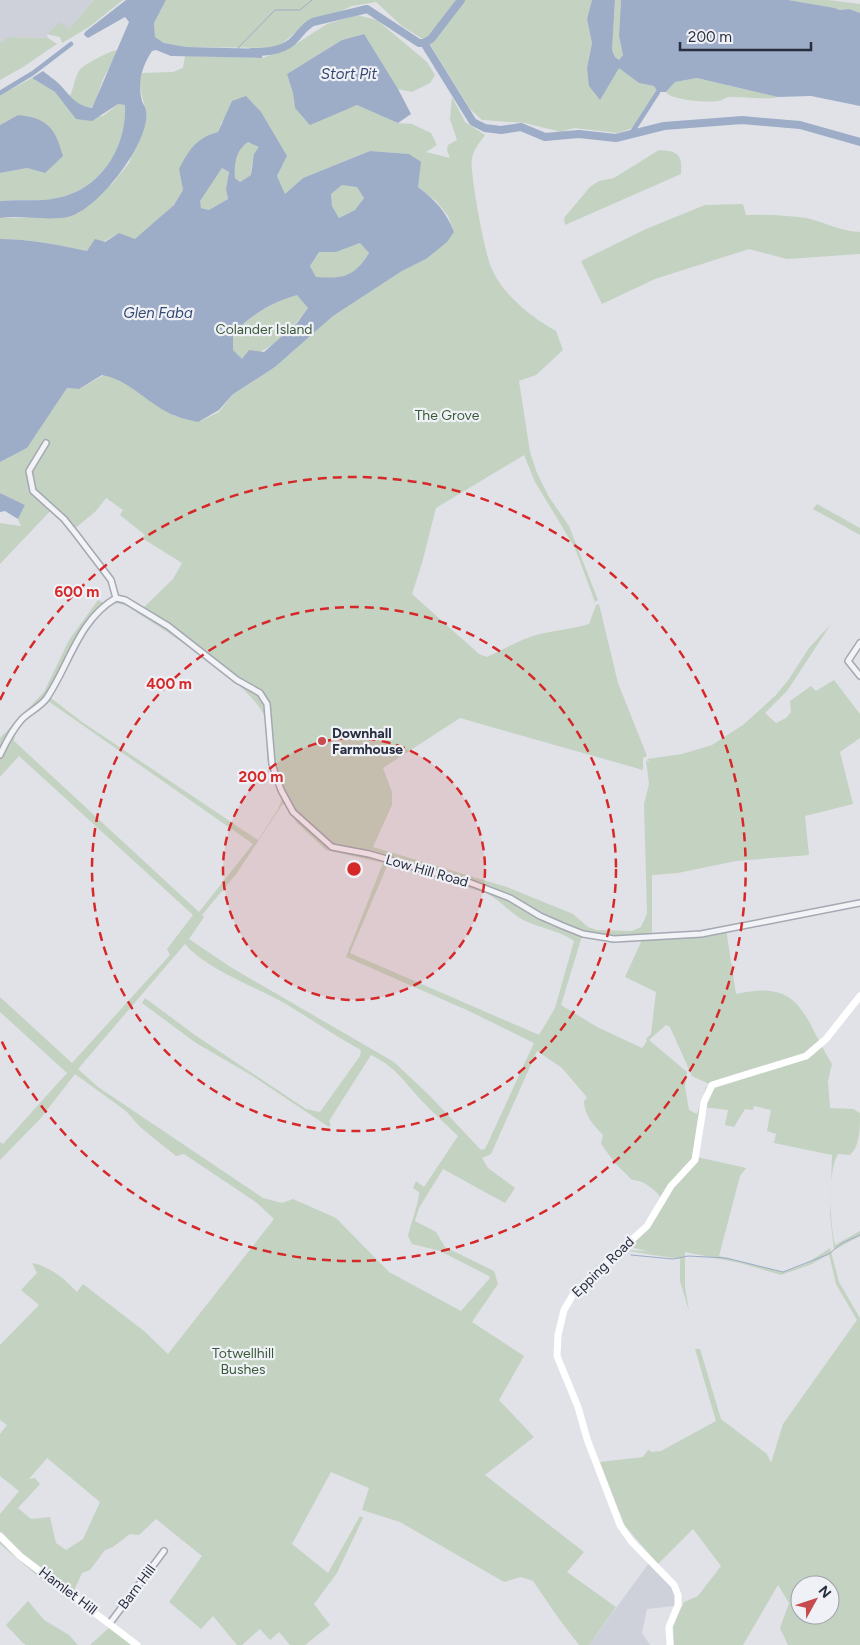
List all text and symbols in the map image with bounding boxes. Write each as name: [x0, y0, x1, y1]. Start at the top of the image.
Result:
scale bar: [680, 20, 811, 52]
text: 200 m: [688, 28, 732, 46]
water label: Stort Pit: [321, 65, 377, 83]
water label: Glen Faba: [123, 304, 193, 322]
park label: Colander Island: [216, 321, 312, 338]
park label: The Grove: [415, 407, 480, 424]
text: 600 m: [55, 583, 99, 601]
text: 400 m: [146, 675, 192, 693]
place label: Downhall Farmhouse: [332, 725, 403, 758]
marker: Downhall Farmhouse: [316, 735, 328, 747]
text: 200 m: [239, 768, 283, 786]
street label: Low Hill Road: [384, 851, 470, 891]
centre of rings: [345, 860, 363, 878]
street label: Epping Road: [568, 1233, 638, 1301]
park label: Totwellhill Bushes: [212, 1345, 274, 1378]
street label: Barn Hill: [115, 1561, 159, 1613]
street label: Hamlet Hill: [35, 1563, 101, 1619]
north arrow: [790, 1575, 840, 1625]
text: N: [815, 1582, 835, 1602]

